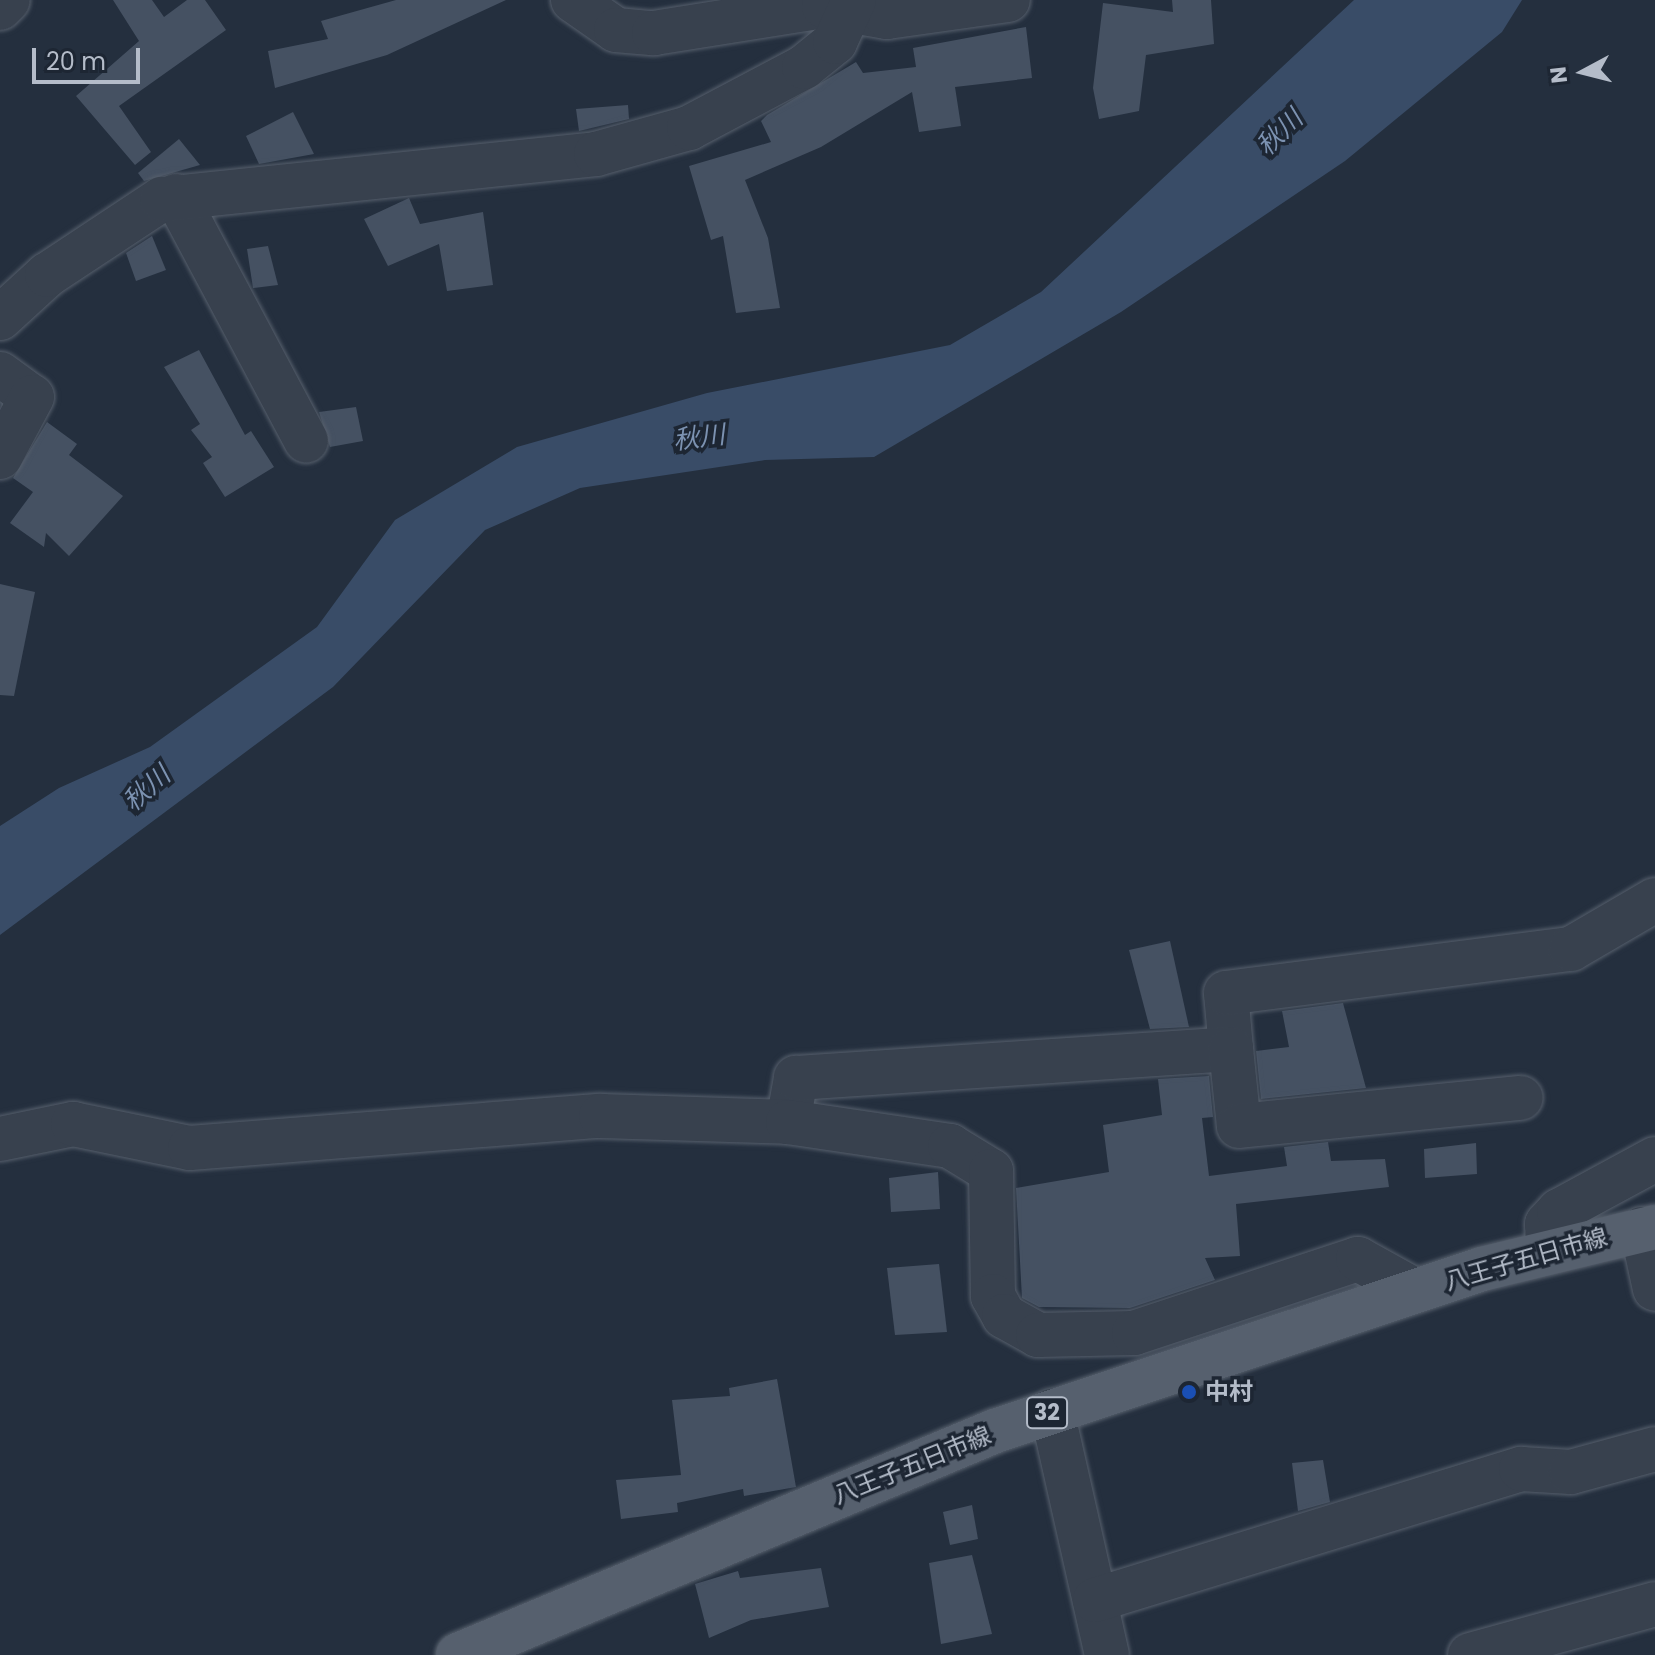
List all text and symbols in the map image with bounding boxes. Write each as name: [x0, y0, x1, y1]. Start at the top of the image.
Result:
scale bar: [36, 32, 144, 82]
north arrow: [1543, 32, 1623, 112]
text: 20 m: [46, 45, 106, 78]
text: N: [1542, 65, 1575, 85]
water label: 秋川: [1251, 104, 1309, 162]
water label: 秋川: [671, 419, 727, 457]
water label: 秋川: [117, 760, 177, 818]
street label: 八王子五日市線: [1441, 1222, 1611, 1296]
place label: 中村: [1205, 1378, 1253, 1406]
marker: 中村: [1180, 1383, 1198, 1401]
road number: 32: [1025, 1395, 1069, 1431]
street label: 八王子五日市線: [829, 1420, 995, 1510]

